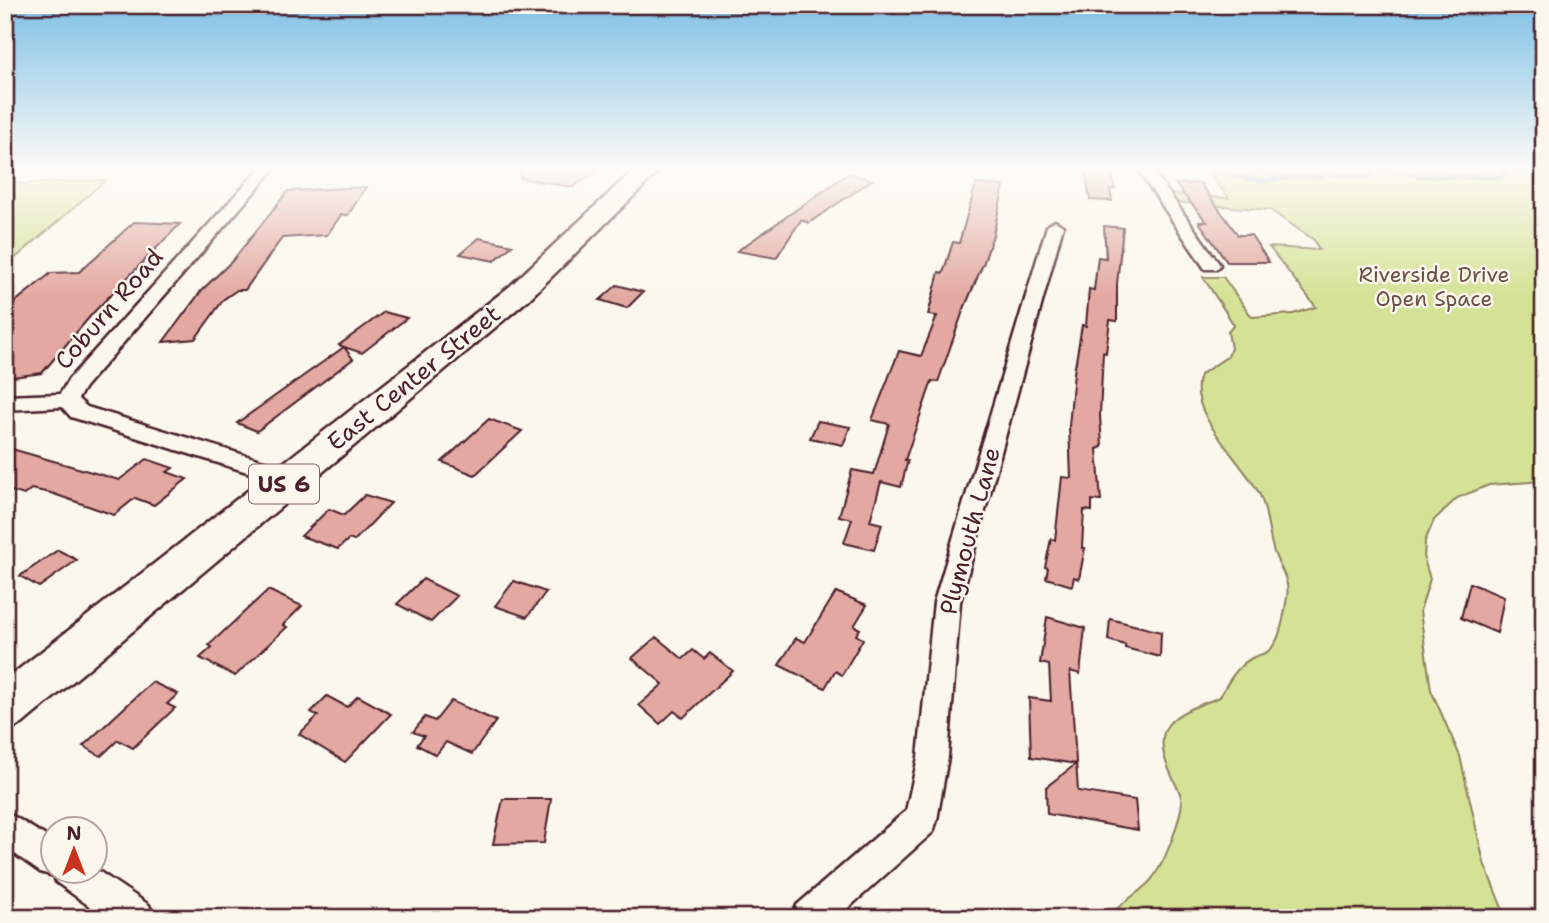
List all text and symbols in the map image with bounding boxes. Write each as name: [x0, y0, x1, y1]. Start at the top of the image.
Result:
street label: Coburn Road: [48, 242, 170, 376]
park label: Riverside Drive Open Space: [1359, 261, 1509, 313]
street label: East Center Street: [321, 298, 507, 458]
street label: Plymouth Lane: [932, 444, 1008, 618]
road number: US 6: [249, 464, 319, 504]
north arrow: [38, 814, 108, 884]
text: N: [66, 821, 82, 846]

